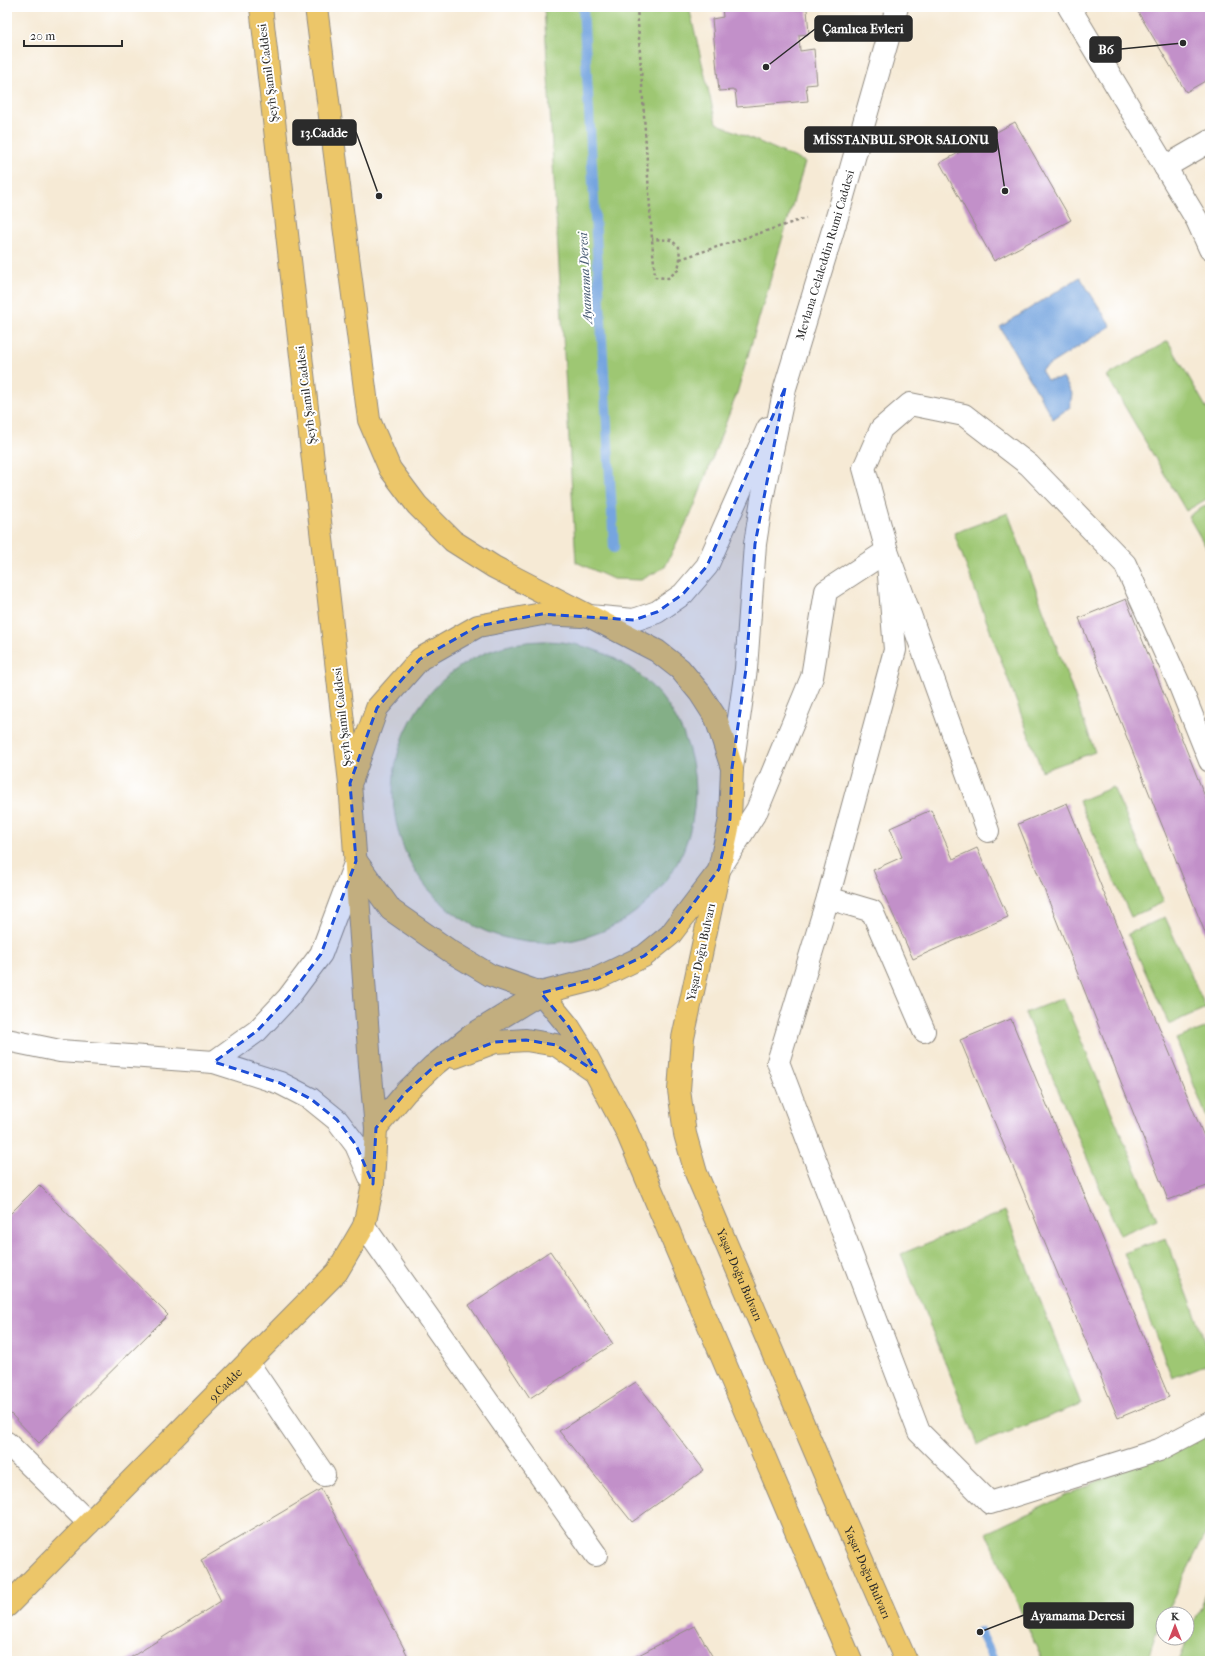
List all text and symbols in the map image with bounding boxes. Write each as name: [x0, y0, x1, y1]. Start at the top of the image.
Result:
callout: Çamlıca Evleri: [815, 16, 912, 41]
text: Çamlıca Evleri: [822, 21, 904, 37]
scale bar: [24, 22, 122, 48]
street label: Şeyh Şamil Caddesi: [255, 22, 281, 123]
text: 20 m: [30, 29, 55, 43]
callout: B6: [1090, 37, 1121, 62]
text: B6: [1098, 42, 1115, 57]
callout: 13.Cadde: [293, 120, 356, 145]
text: 13.Cadde: [300, 125, 348, 141]
callout: MİSSTANBUL SPOR SALONU: [805, 127, 997, 152]
text: MİSSTANBUL SPOR SALONU: [812, 132, 990, 147]
street label: Mevlana Celaleddin Rumi Caddesi: [793, 168, 857, 342]
water label: Ayamama Deresi: [575, 230, 595, 326]
street label: Şeyh Şamil Caddesi: [293, 344, 319, 445]
street label: Şeyh Şamil Caddesi: [330, 666, 354, 767]
street label: Yaşar Doğu Bulvarı: [684, 902, 719, 1003]
street label: Yaşar Doğu Bulvarı: [713, 1225, 766, 1324]
street label: 9.Cadde: [206, 1365, 245, 1404]
street label: Yaşar Doğu Bulvarı: [841, 1523, 894, 1621]
callout: Ayamama Deresi: [1024, 1603, 1133, 1628]
north arrow: [1155, 1606, 1195, 1646]
text: Ayamama Deresi: [1030, 1608, 1125, 1624]
text: K: [1171, 1610, 1180, 1623]

